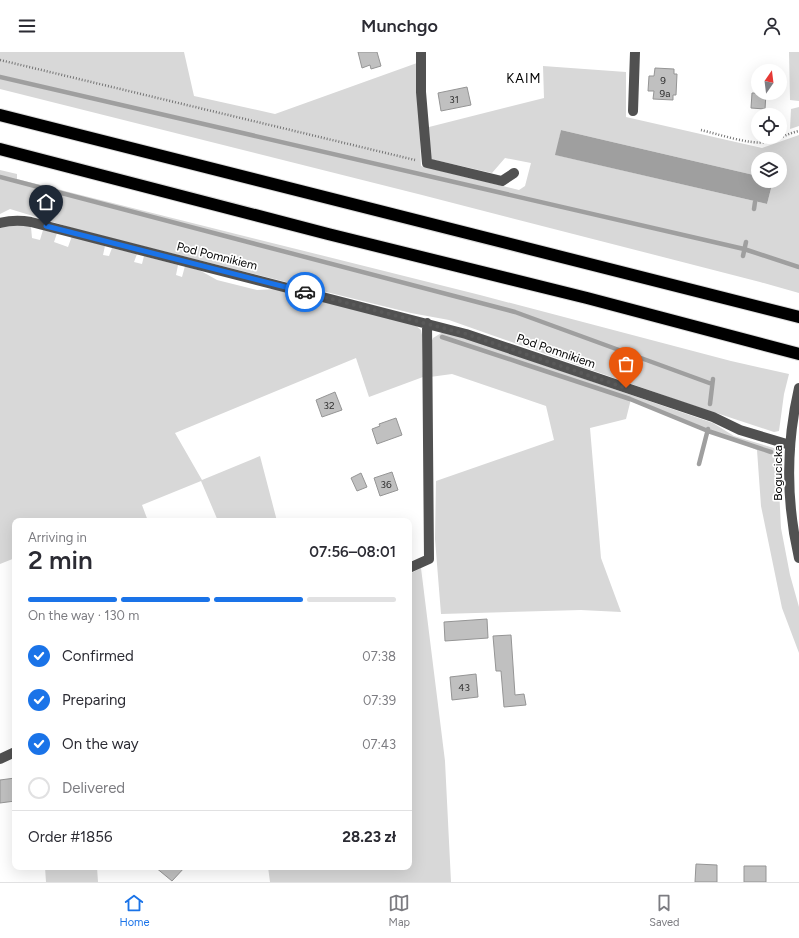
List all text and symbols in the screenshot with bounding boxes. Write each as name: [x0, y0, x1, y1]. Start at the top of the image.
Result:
icon: menu: [16, 15, 38, 37]
text: Munchgo: [361, 15, 438, 37]
icon: person: [761, 15, 783, 37]
north arrow: [751, 64, 787, 100]
map controls: [751, 64, 787, 188]
district label: KAIM: [506, 71, 542, 86]
house number: 9: [660, 74, 666, 87]
house number: 9a: [660, 87, 670, 100]
house number: 31: [449, 93, 459, 106]
button: locate: [751, 108, 787, 144]
button: layers: [751, 152, 787, 188]
pin: [29, 185, 63, 226]
icon: home: [35, 191, 57, 213]
street label: Pod Pomnikiem: [175, 239, 259, 273]
courier: [285, 272, 325, 312]
icon: car: [294, 281, 316, 303]
street label: Pod Pomnikiem: [515, 331, 597, 371]
pin: [609, 347, 643, 388]
icon: bag: [615, 353, 637, 375]
house number: 32: [323, 399, 335, 412]
street label: Bogucicka: [771, 445, 785, 501]
house number: 36: [380, 478, 392, 491]
text: Arriving in: [28, 530, 87, 545]
text: 07:56–08:01: [309, 543, 396, 561]
text: 2 min: [28, 544, 93, 576]
text: On the way · 130 m: [28, 608, 139, 623]
icon: check: [28, 645, 50, 667]
text: Confirmed: [62, 647, 134, 665]
text: 07:38: [362, 649, 396, 664]
house number: 43: [458, 681, 470, 694]
icon: check: [28, 689, 50, 711]
text: Preparing: [62, 691, 126, 709]
text: 07:39: [363, 693, 396, 708]
icon: check: [28, 733, 50, 755]
text: On the way: [62, 735, 139, 753]
text: 07:43: [362, 737, 396, 752]
text: Delivered: [62, 779, 125, 797]
text: Order #1856: [28, 828, 112, 846]
text: 28.23 zł: [342, 828, 396, 846]
tab: Home: [119, 892, 149, 929]
tab: Map: [388, 892, 410, 929]
tab: Saved: [649, 892, 680, 929]

